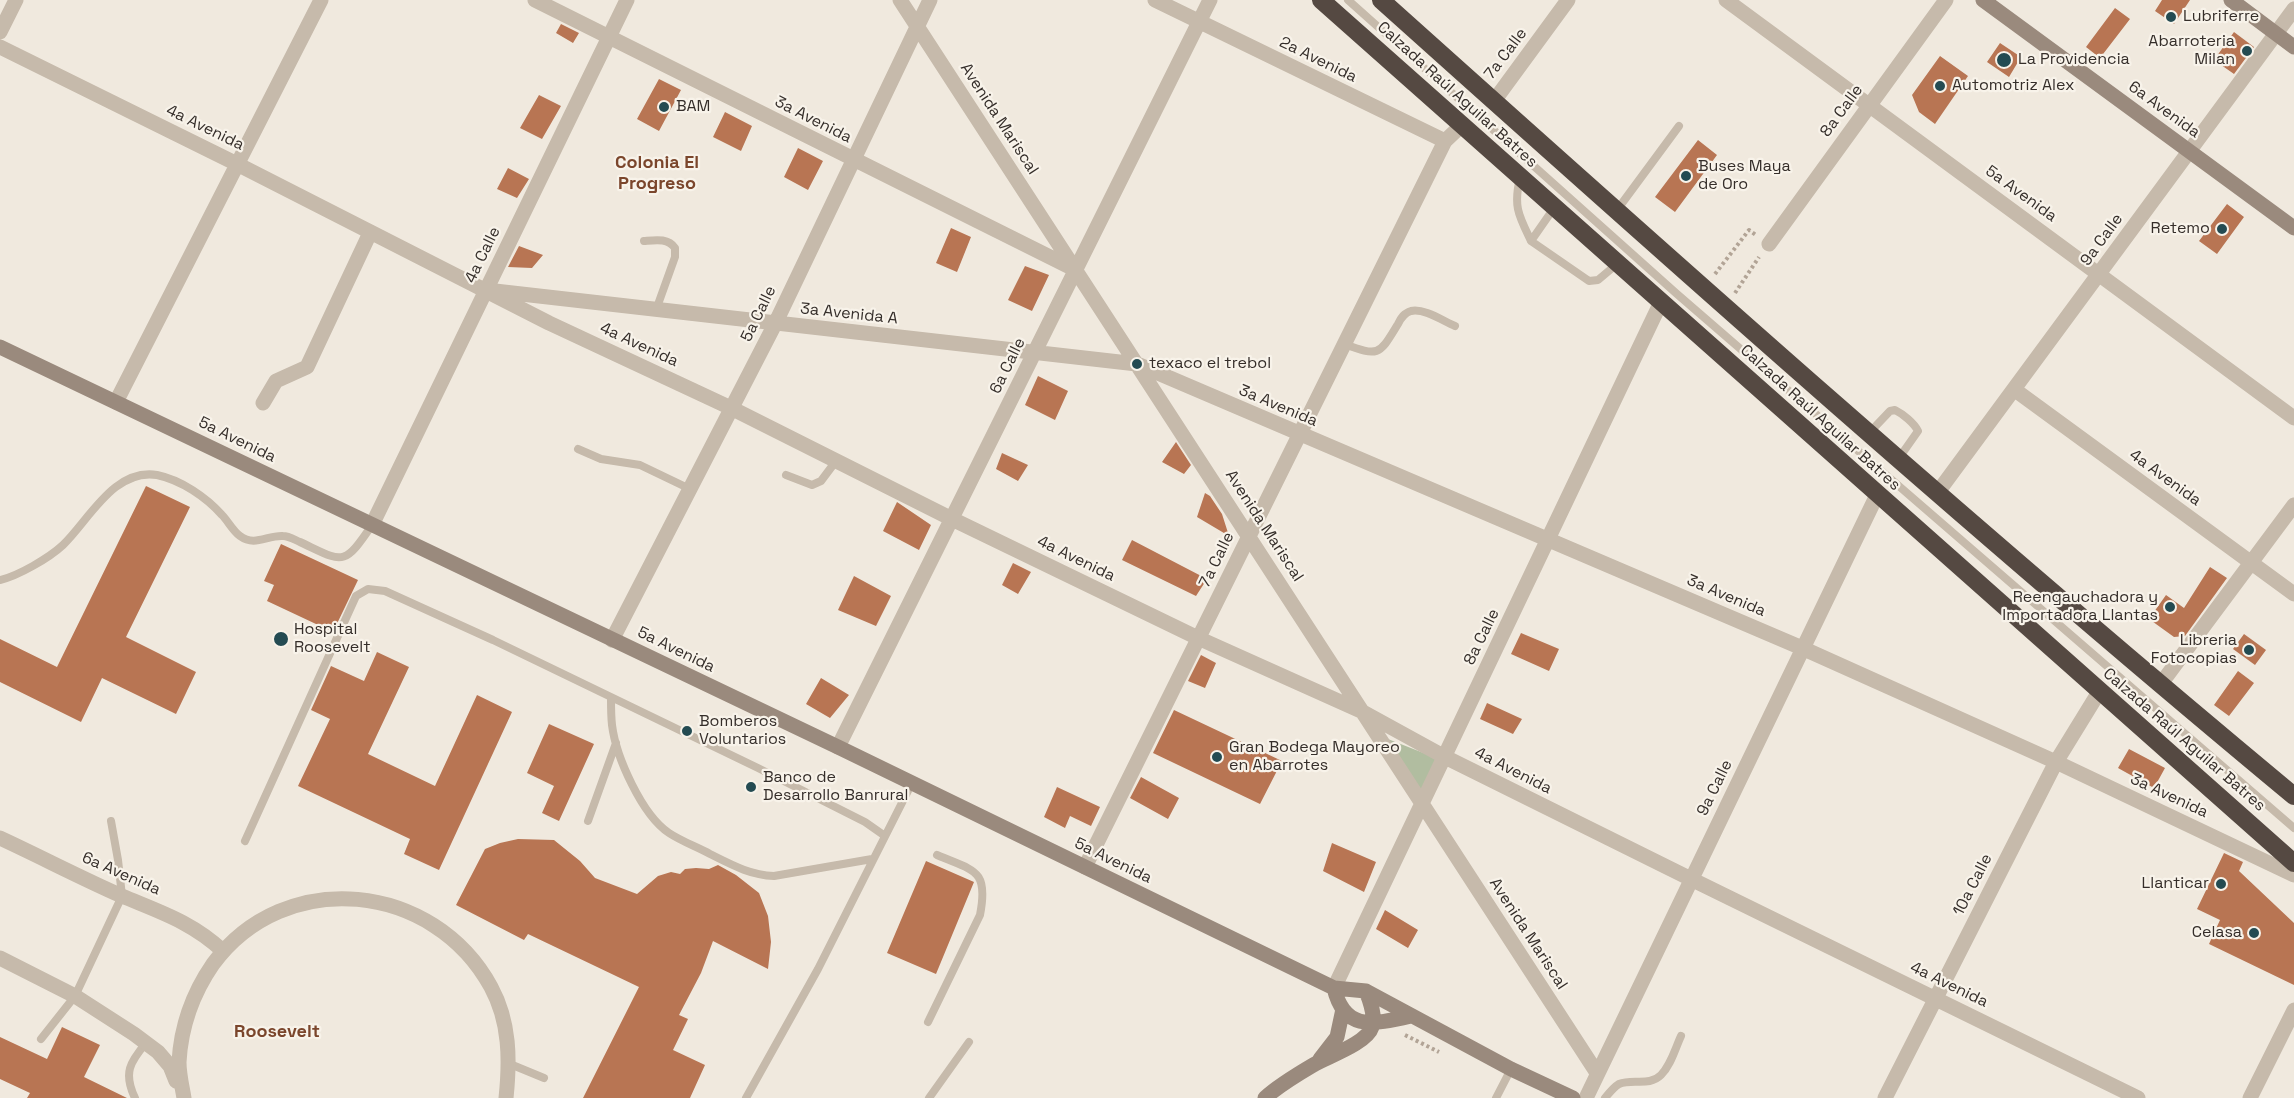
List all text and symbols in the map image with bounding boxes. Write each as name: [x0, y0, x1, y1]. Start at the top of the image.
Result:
place label: Lubriferre: [2183, 7, 2259, 27]
marker: Lubriferre: [2164, 10, 2178, 24]
street label: Calzada Raúl Aguilar Batres: [1373, 18, 1541, 172]
street label: 7a Calle: [1481, 25, 1531, 83]
place label: Abarroteria Milan: [2148, 32, 2235, 70]
street label: 2a Avenida: [1276, 33, 1360, 87]
marker: Abarroteria Milan: [2240, 44, 2254, 58]
place label: La Providencia: [2018, 50, 2130, 70]
marker: La Providencia: [1995, 51, 2013, 69]
street label: Avenida Mariscal: [956, 60, 1042, 178]
place label: Automotriz Alex: [1952, 76, 2074, 96]
street label: 6a Avenida: [2124, 78, 2204, 142]
marker: Automotriz Alex: [1933, 79, 1947, 93]
street label: 8a Calle: [1817, 81, 1867, 141]
street label: 3a Avenida: [771, 92, 855, 148]
place label: BAM: [676, 97, 710, 117]
marker: BAM: [657, 100, 671, 114]
street label: 4a Avenida: [163, 101, 247, 155]
district label: Colonia El Progreso: [615, 152, 699, 195]
place label: Buses Maya de Oro: [1698, 157, 1791, 195]
street label: 5a Avenida: [1982, 162, 2060, 226]
marker: Buses Maya de Oro: [1679, 169, 1693, 183]
street label: 9a Calle: [2077, 210, 2127, 270]
place label: Retemo: [2151, 219, 2210, 239]
marker: Retemo: [2215, 222, 2229, 236]
street label: 4a Calle: [461, 224, 505, 286]
street label: 5a Calle: [737, 283, 781, 345]
street label: 3a Avenida A: [799, 299, 899, 329]
street label: 4a Avenida: [597, 319, 681, 371]
street label: 6a Calle: [986, 335, 1030, 397]
street label: Calzada Raúl Aguilar Batres: [1736, 341, 1904, 495]
place label: texaco el trebol: [1149, 354, 1271, 374]
marker: texaco el trebol: [1130, 357, 1144, 371]
street label: 3a Avenida: [1236, 381, 1320, 431]
street label: 5a Avenida: [195, 413, 279, 467]
street label: 4a Avenida: [2125, 446, 2205, 510]
street label: Avenida Mariscal: [1221, 467, 1307, 585]
street label: 7a Calle: [1195, 529, 1239, 591]
street label: 4a Avenida: [1034, 532, 1118, 586]
street label: 3a Avenida: [1684, 571, 1768, 621]
place label: Reengauchadora y Importadora Llantas: [2002, 588, 2158, 626]
marker: Reengauchadora y Importadora Llantas: [2163, 600, 2177, 614]
street label: 8a Calle: [1460, 606, 1504, 668]
place label: Hospital Roosevelt: [294, 620, 370, 658]
street label: 5a Avenida: [634, 623, 718, 677]
marker: Hospital Roosevelt: [272, 630, 290, 648]
place label: Libreria Fotocopias: [2151, 631, 2237, 669]
marker: Libreria Fotocopias: [2242, 643, 2256, 657]
street label: Calzada Raúl Aguilar Batres: [2099, 664, 2269, 816]
place label: Bomberos Voluntarios: [699, 712, 786, 750]
marker: Bomberos Voluntarios: [680, 724, 694, 738]
place label: Gran Bodega Mayoreo en Abarrotes: [1229, 738, 1400, 776]
street label: 4a Avenida: [1471, 743, 1555, 799]
marker: Gran Bodega Mayoreo en Abarrotes: [1210, 750, 1224, 764]
street label: 9a Calle: [1693, 757, 1737, 819]
place label: Banco de Desarrollo Banrural: [763, 768, 908, 806]
street label: 3a Avenida: [2127, 770, 2211, 822]
marker: Banco de Desarrollo Banrural: [744, 780, 758, 794]
street label: 5a Avenida: [1071, 834, 1155, 888]
street label: 6a Avenida: [79, 848, 163, 900]
street label: 10a Calle: [1949, 851, 1997, 919]
place label: Llanticar: [2141, 874, 2209, 894]
street label: Avenida Mariscal: [1485, 875, 1571, 993]
marker: Llanticar: [2214, 877, 2228, 891]
place label: Celasa: [2192, 923, 2242, 943]
marker: Celasa: [2247, 926, 2261, 940]
street label: 4a Avenida: [1907, 958, 1991, 1012]
district label: Roosevelt: [234, 1021, 320, 1043]

